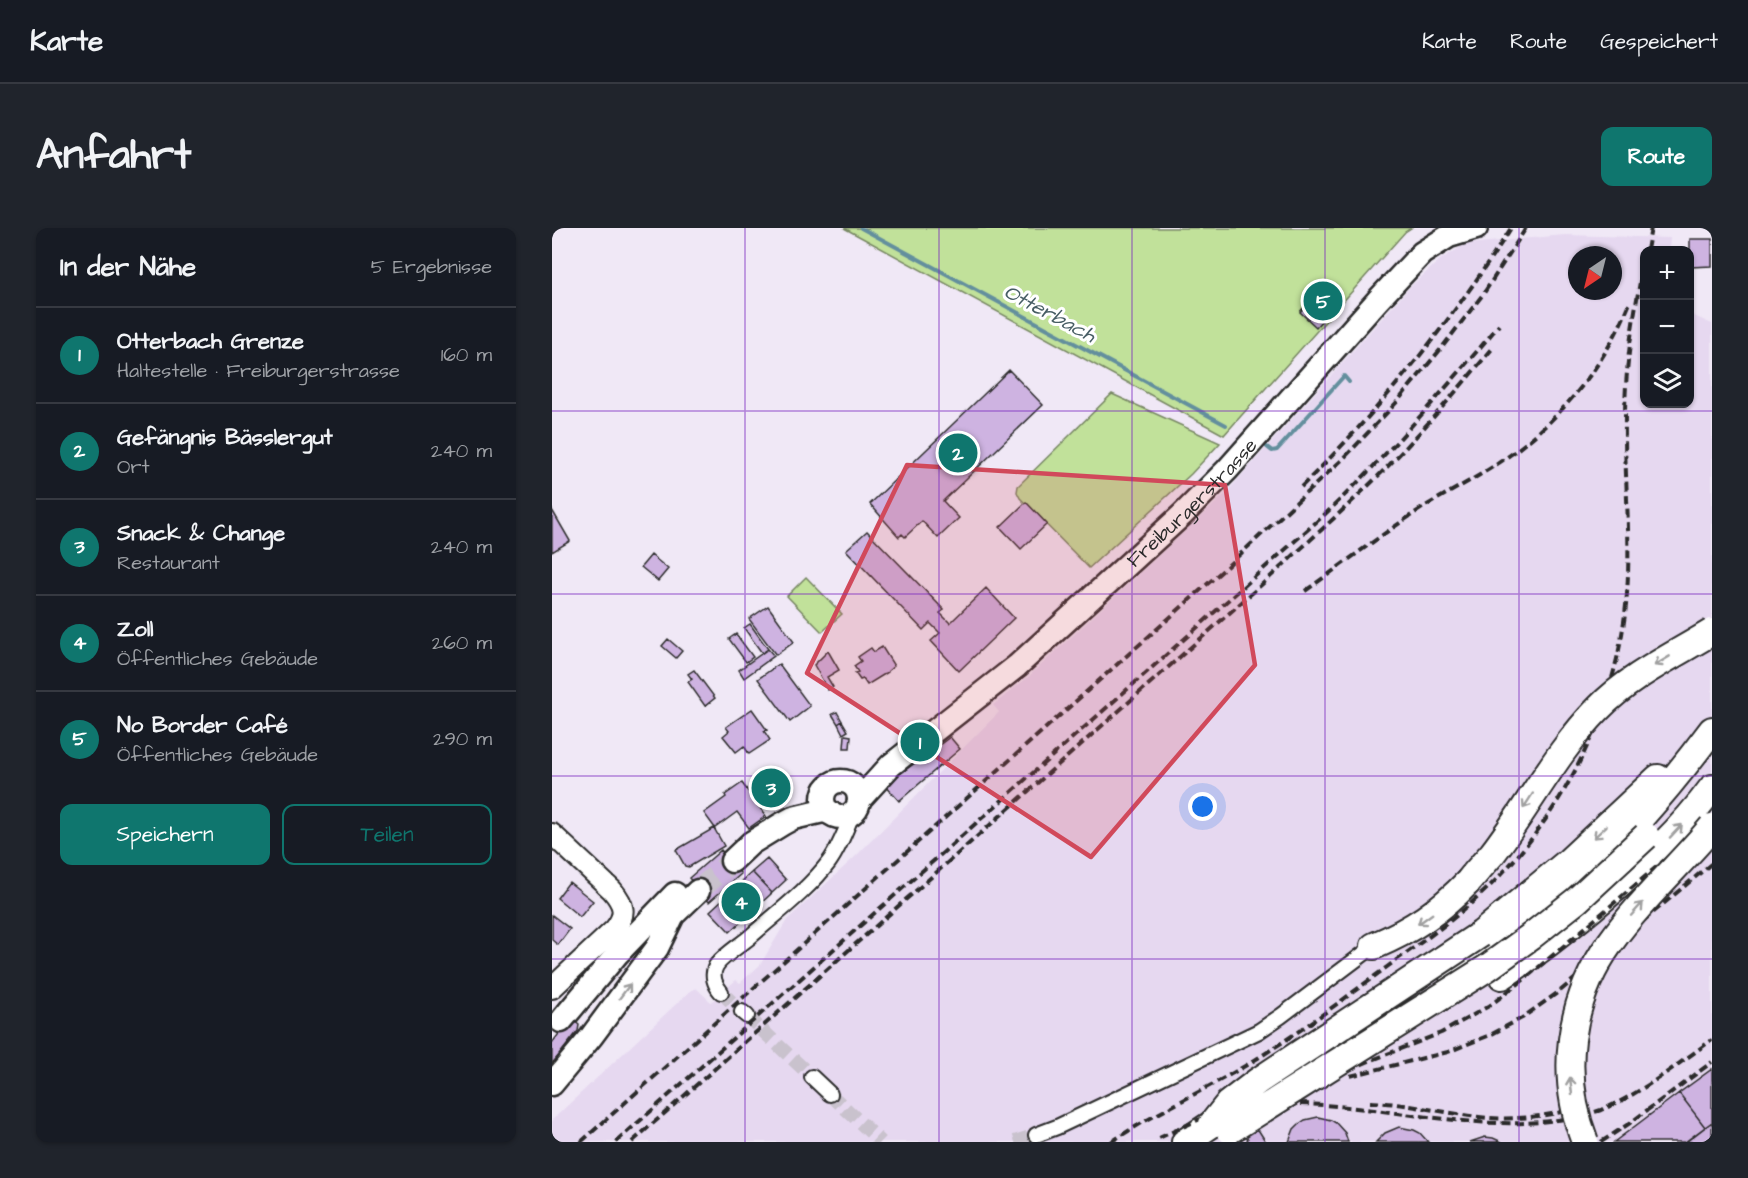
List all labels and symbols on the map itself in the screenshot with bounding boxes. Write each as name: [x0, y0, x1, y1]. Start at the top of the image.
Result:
north arrow: [1568, 246, 1622, 300]
water label: Otterbach: [999, 277, 1102, 351]
pin: 5: [1304, 278, 1342, 324]
pin: 2: [938, 430, 978, 476]
street label: Freiburgerstrasse: [1121, 432, 1264, 574]
one-way arrow: [1654, 656, 1671, 668]
pin: 1: [900, 720, 940, 764]
pin: 3: [752, 766, 790, 810]
your location: [1188, 792, 1217, 821]
one-way arrow: [1522, 792, 1535, 809]
one-way arrow: [1669, 824, 1683, 839]
one-way arrow: [1593, 825, 1608, 840]
pin: 4: [722, 880, 760, 924]
one-way arrow: [1630, 902, 1644, 917]
one-way arrow: [1417, 913, 1433, 926]
one-way arrow: [618, 984, 631, 1000]
one-way arrow: [1565, 1076, 1576, 1096]

